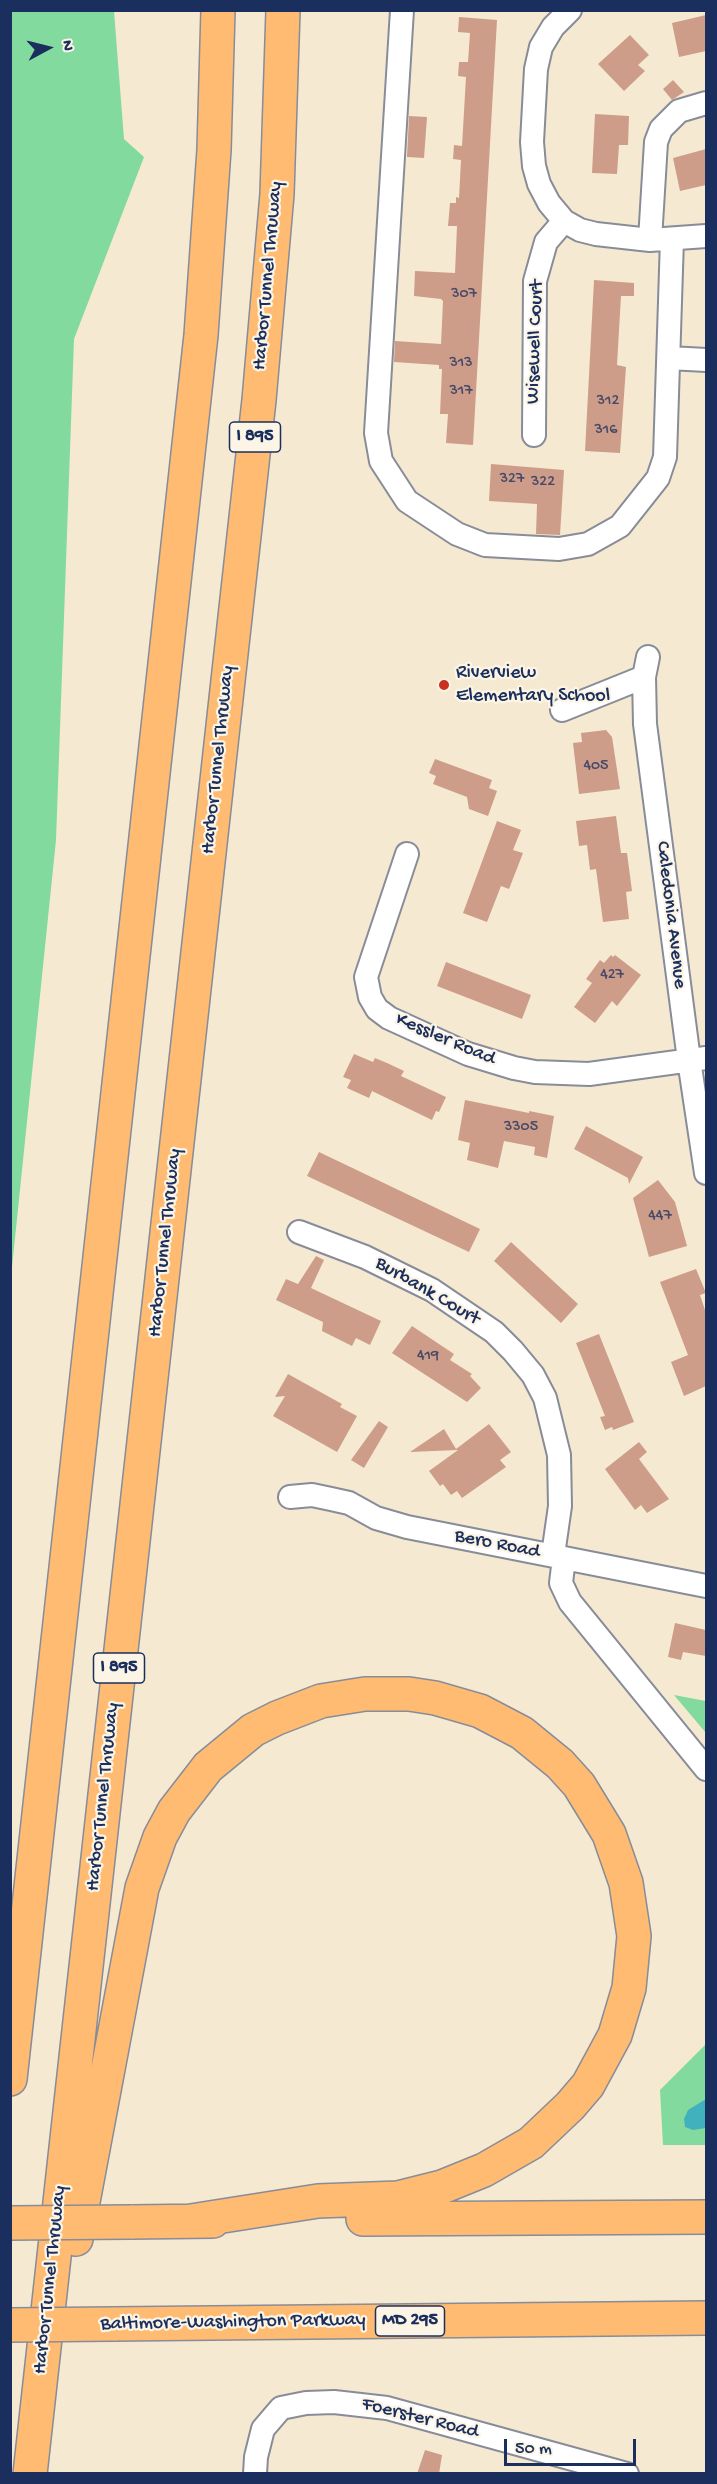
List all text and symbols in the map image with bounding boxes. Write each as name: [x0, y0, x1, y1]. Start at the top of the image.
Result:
north arrow: [18, 18, 78, 78]
text: N: [56, 39, 76, 52]
street label: Harbor Tunnel Thruway: [249, 181, 289, 371]
street label: Wisewell Court: [522, 279, 550, 405]
house number: 307: [451, 285, 477, 305]
house number: 313: [449, 354, 473, 374]
house number: 317: [449, 382, 473, 402]
house number: 312: [597, 392, 619, 412]
house number: 316: [595, 421, 617, 441]
road number: I 895: [230, 422, 280, 452]
house number: 327: [500, 470, 524, 490]
house number: 322: [531, 473, 555, 493]
place label: Riverview Elementary School: [456, 662, 610, 709]
street label: Harbor Tunnel Thruway: [197, 665, 241, 855]
marker: Riverview Elementary School: [437, 678, 451, 692]
house number: 405: [583, 757, 609, 777]
street label: Caledonia Avenue: [649, 840, 691, 990]
house number: 427: [600, 966, 624, 986]
street label: Kessler Road: [391, 1008, 499, 1072]
house number: 3305: [504, 1118, 538, 1138]
street label: Harbor Tunnel Thruway: [144, 1148, 188, 1338]
house number: 447: [648, 1207, 672, 1227]
street label: Burbank Court: [370, 1252, 484, 1332]
house number: 419: [417, 1347, 439, 1367]
street label: Bero Road: [452, 1525, 542, 1565]
road number: I 895: [94, 1653, 144, 1683]
street label: Harbor Tunnel Thruway: [82, 1702, 126, 1892]
street label: Harbor Tunnel Thruway: [29, 2185, 73, 2375]
road number: MD 295: [376, 2306, 444, 2336]
street label: Baltimore-Washington Parkway: [100, 2309, 366, 2337]
street label: Foerster Road: [359, 2393, 481, 2445]
scale bar: [507, 2427, 639, 2465]
text: 50 m: [515, 2439, 552, 2460]

